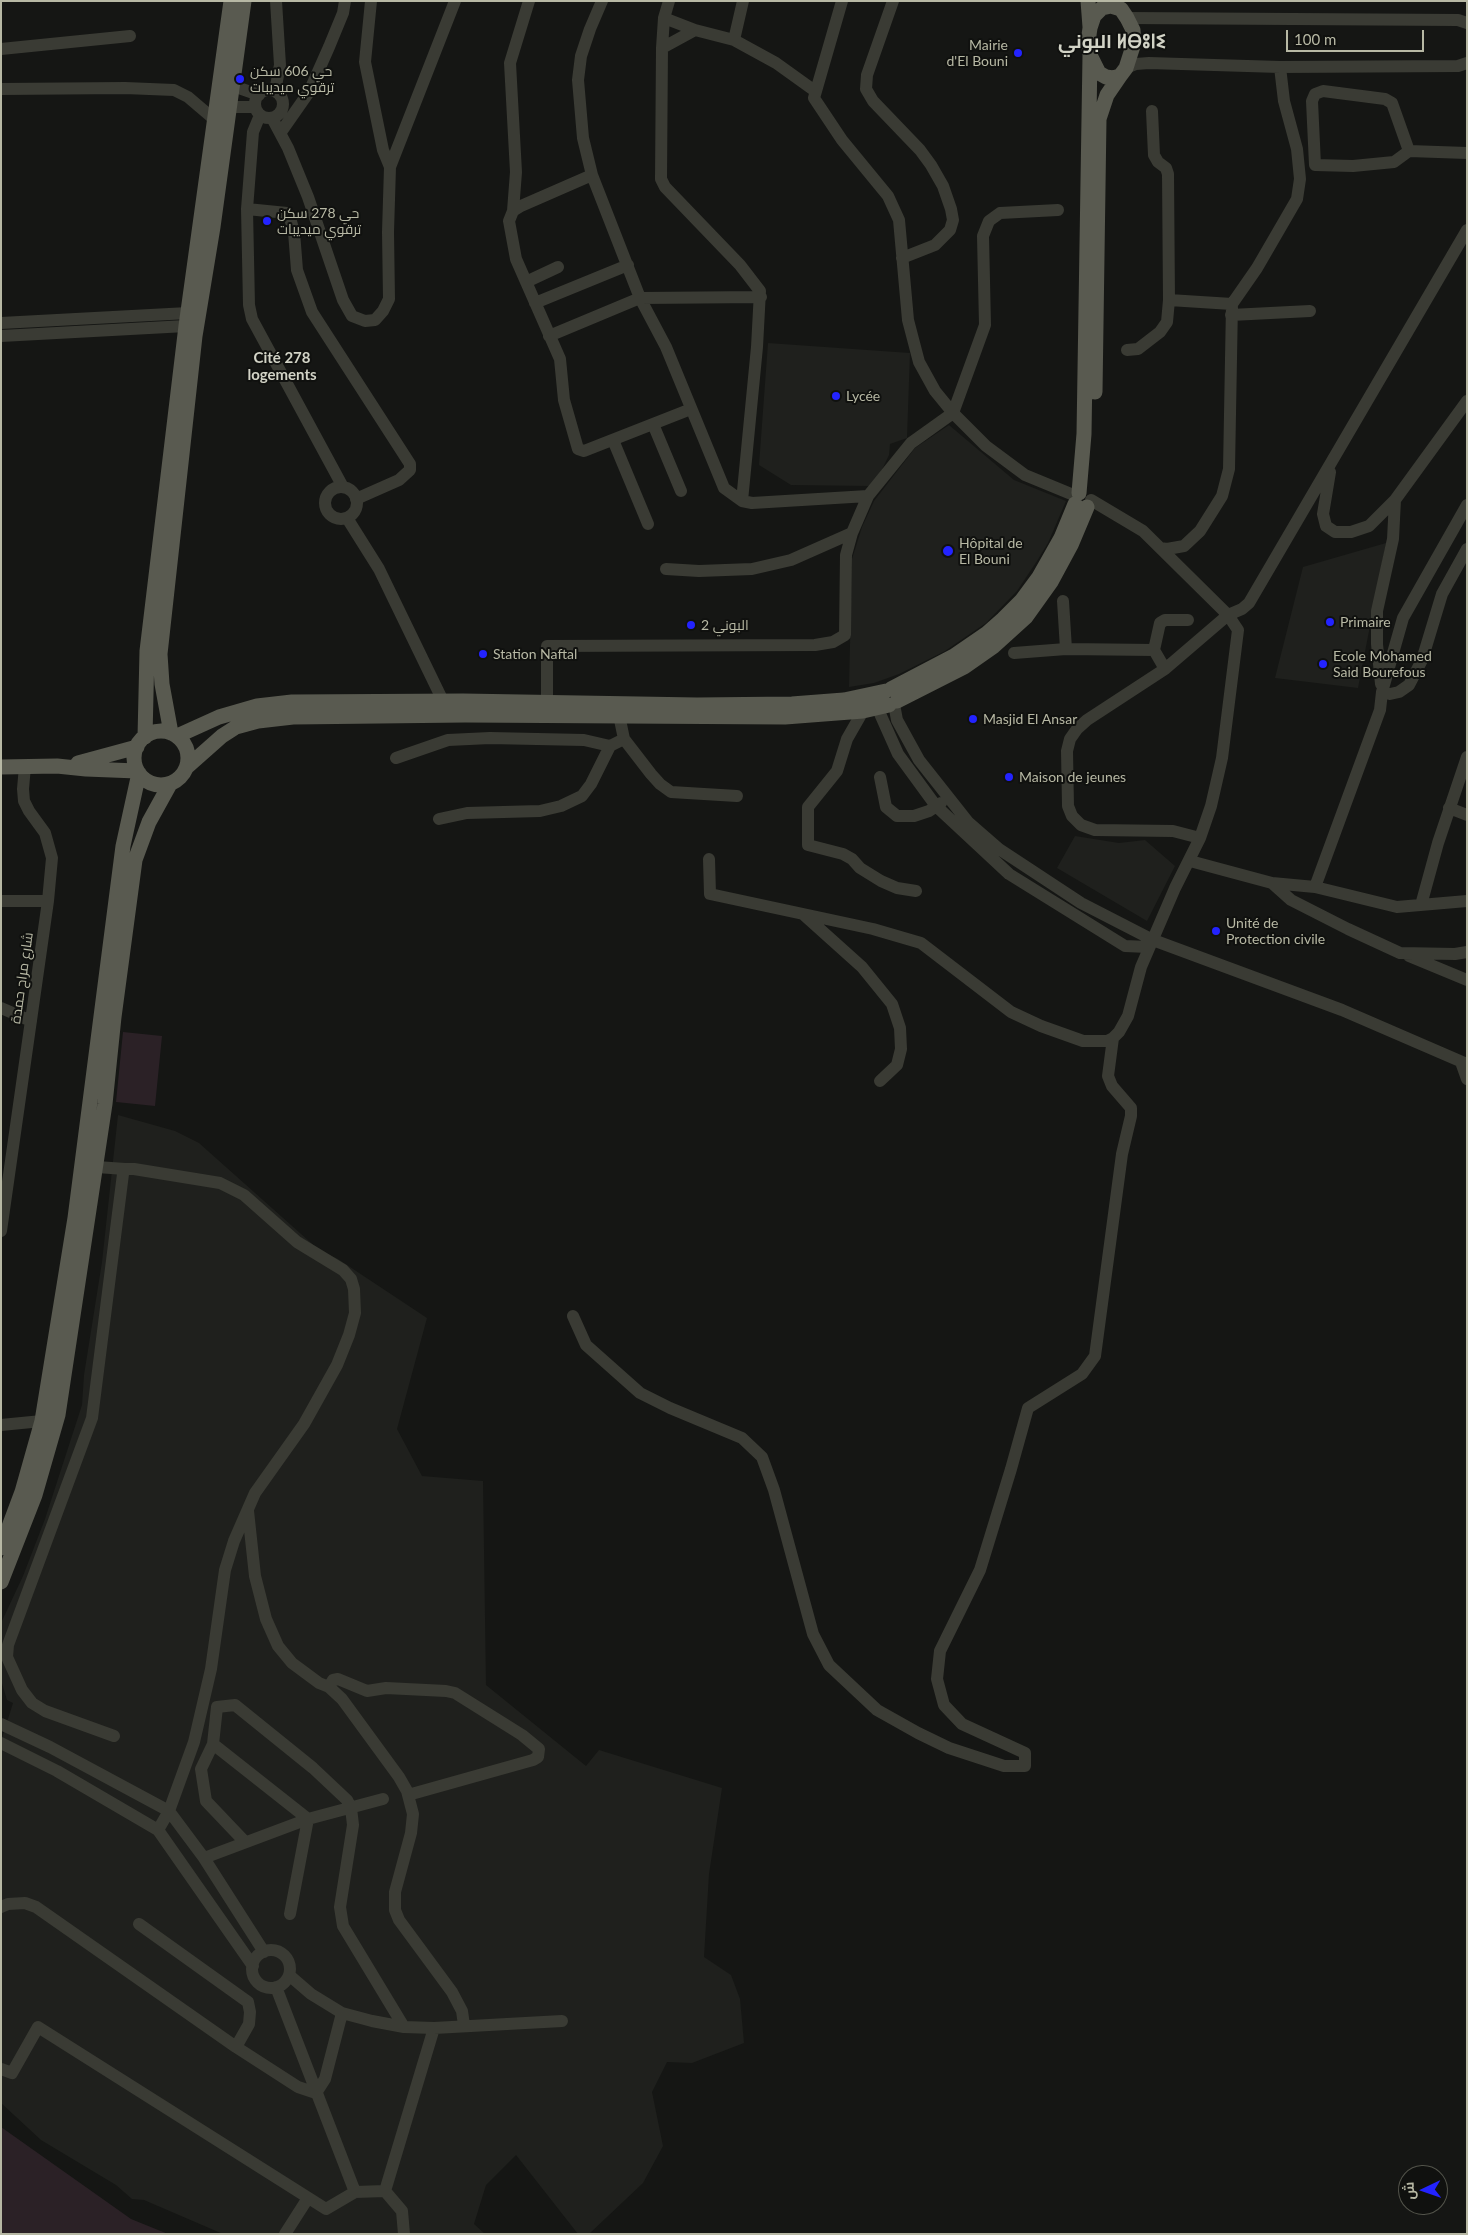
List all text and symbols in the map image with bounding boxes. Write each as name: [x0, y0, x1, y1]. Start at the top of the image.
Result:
scale bar: [1288, 20, 1426, 52]
text: 100 m: [1294, 30, 1336, 48]
district label: البوني ⵍⴱⵓⵏⵉ: [1058, 31, 1166, 53]
place label: Mairie d'El Bouni: [947, 37, 1008, 70]
marker: Mairie d'El Bouni: [1012, 47, 1024, 59]
place label: حي 606 سكن ترقوي ميديبات: [250, 63, 334, 95]
marker: حي 606 سكن ترقوي ميديبات: [234, 73, 246, 85]
place label: حي 278 سكن ترقوي ميديبات: [277, 205, 361, 238]
marker: حي 278 سكن ترقوي ميديبات: [261, 215, 273, 227]
district label: Cité 278 logements: [247, 349, 317, 384]
place label: Lycée: [846, 388, 880, 404]
marker: Lycée: [830, 390, 842, 402]
place label: Hôpital de El Bouni: [959, 535, 1023, 568]
marker: Hôpital de El Bouni: [941, 544, 955, 558]
place label: Primaire: [1340, 614, 1391, 630]
marker: Primaire: [1324, 616, 1336, 628]
place label: البوني 2: [701, 617, 749, 633]
marker: البوني 2: [685, 619, 697, 631]
place label: Station Naftal: [493, 646, 577, 662]
marker: Station Naftal: [477, 648, 489, 660]
place label: Ecole Mohamed Said Bourefous: [1333, 648, 1432, 680]
marker: Ecole Mohamed Said Bourefous: [1317, 658, 1329, 670]
place label: Masjid El Ansar: [983, 711, 1077, 727]
marker: Masjid El Ansar: [967, 713, 979, 725]
place label: Maison de jeunes: [1019, 769, 1126, 785]
marker: Maison de jeunes: [1003, 771, 1015, 783]
place label: Unité de Protection civile: [1226, 915, 1325, 948]
marker: Unité de Protection civile: [1210, 925, 1222, 937]
street label: شارع مراح حمدة: [7, 931, 37, 1025]
north arrow: [1398, 2165, 1448, 2215]
text: ش: [1400, 2181, 1417, 2200]

